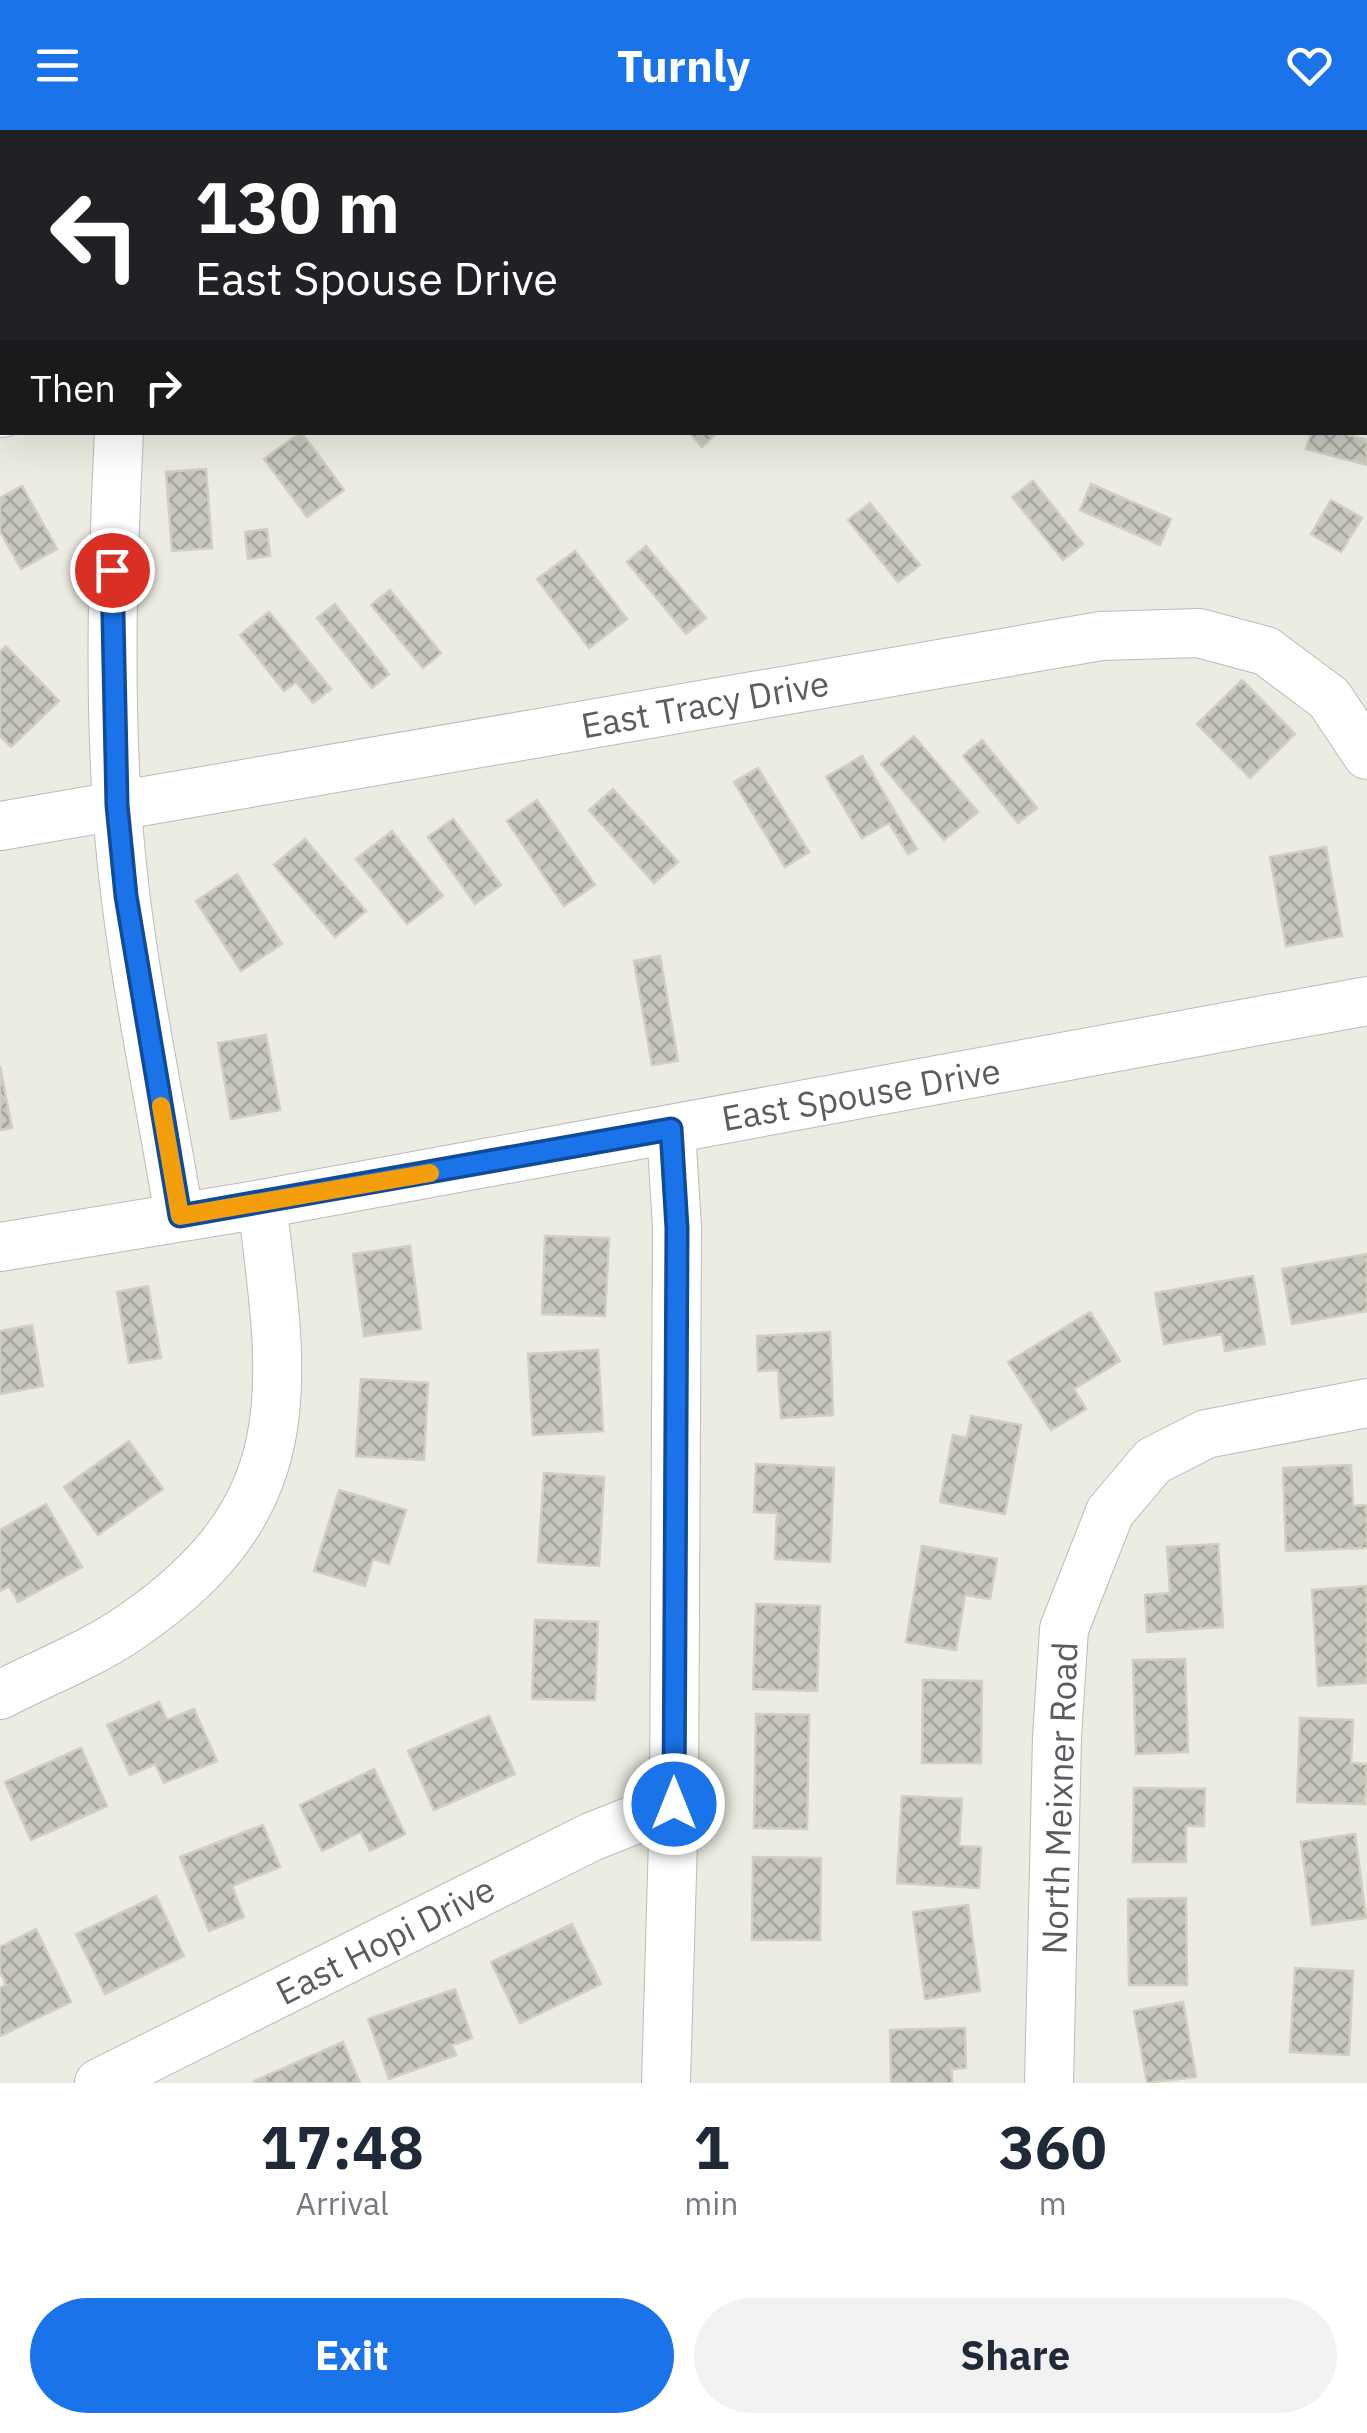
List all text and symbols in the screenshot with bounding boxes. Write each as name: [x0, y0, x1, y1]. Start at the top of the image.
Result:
text: Turnly: [617, 36, 750, 94]
icon: menu: [30, 38, 85, 93]
icon: heart: [1282, 38, 1337, 93]
text: 130 m: [195, 161, 400, 252]
icon: left: [30, 170, 160, 300]
text: East Spouse Drive: [195, 249, 558, 307]
icon: right: [136, 360, 191, 415]
text: Then: [30, 363, 116, 412]
pin: [70, 528, 155, 613]
icon: arrive: [85, 543, 140, 598]
street label: East Tracy Drive: [577, 660, 833, 748]
street label: East Spouse Drive: [718, 1047, 1004, 1141]
street label: North Meixner Road: [1031, 1641, 1087, 1955]
position arrow: [622, 1752, 726, 1856]
street label: East Hopi Drive: [268, 1865, 502, 2015]
text: 17:48: [260, 2107, 424, 2186]
text: 1: [693, 2107, 729, 2186]
text: 360: [999, 2107, 1107, 2186]
text: Arrival: [296, 2182, 389, 2224]
text: min: [684, 2182, 738, 2224]
text: m: [1039, 2182, 1067, 2224]
button: Exit: [30, 2298, 674, 2413]
button: Share: [694, 2298, 1337, 2413]

